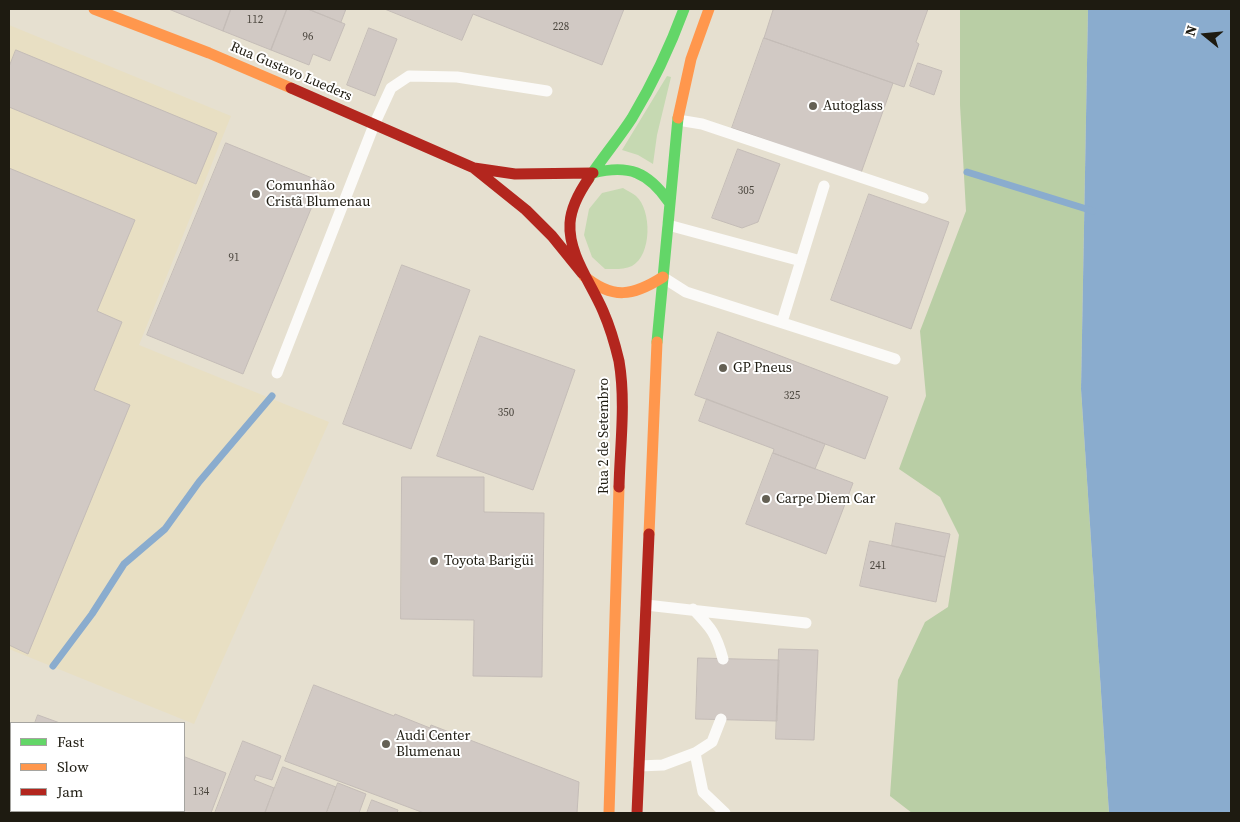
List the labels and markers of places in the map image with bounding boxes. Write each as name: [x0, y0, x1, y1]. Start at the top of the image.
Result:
place label: Autoglass: [823, 98, 883, 114]
marker: Autoglass: [807, 100, 819, 112]
place label: Comunhão Cristã Blumenau: [266, 178, 370, 210]
marker: Comunhão Cristã Blumenau: [250, 188, 262, 200]
place label: GP Pneus: [733, 360, 792, 376]
marker: GP Pneus: [717, 362, 729, 374]
place label: Carpe Diem Car: [776, 491, 875, 507]
marker: Carpe Diem Car: [760, 493, 772, 505]
place label: Toyota Barigüi: [444, 553, 534, 569]
marker: Toyota Barigüi: [428, 555, 440, 567]
place label: Audi Center Blumenau: [396, 728, 470, 760]
marker: Audi Center Blumenau: [380, 738, 392, 750]

